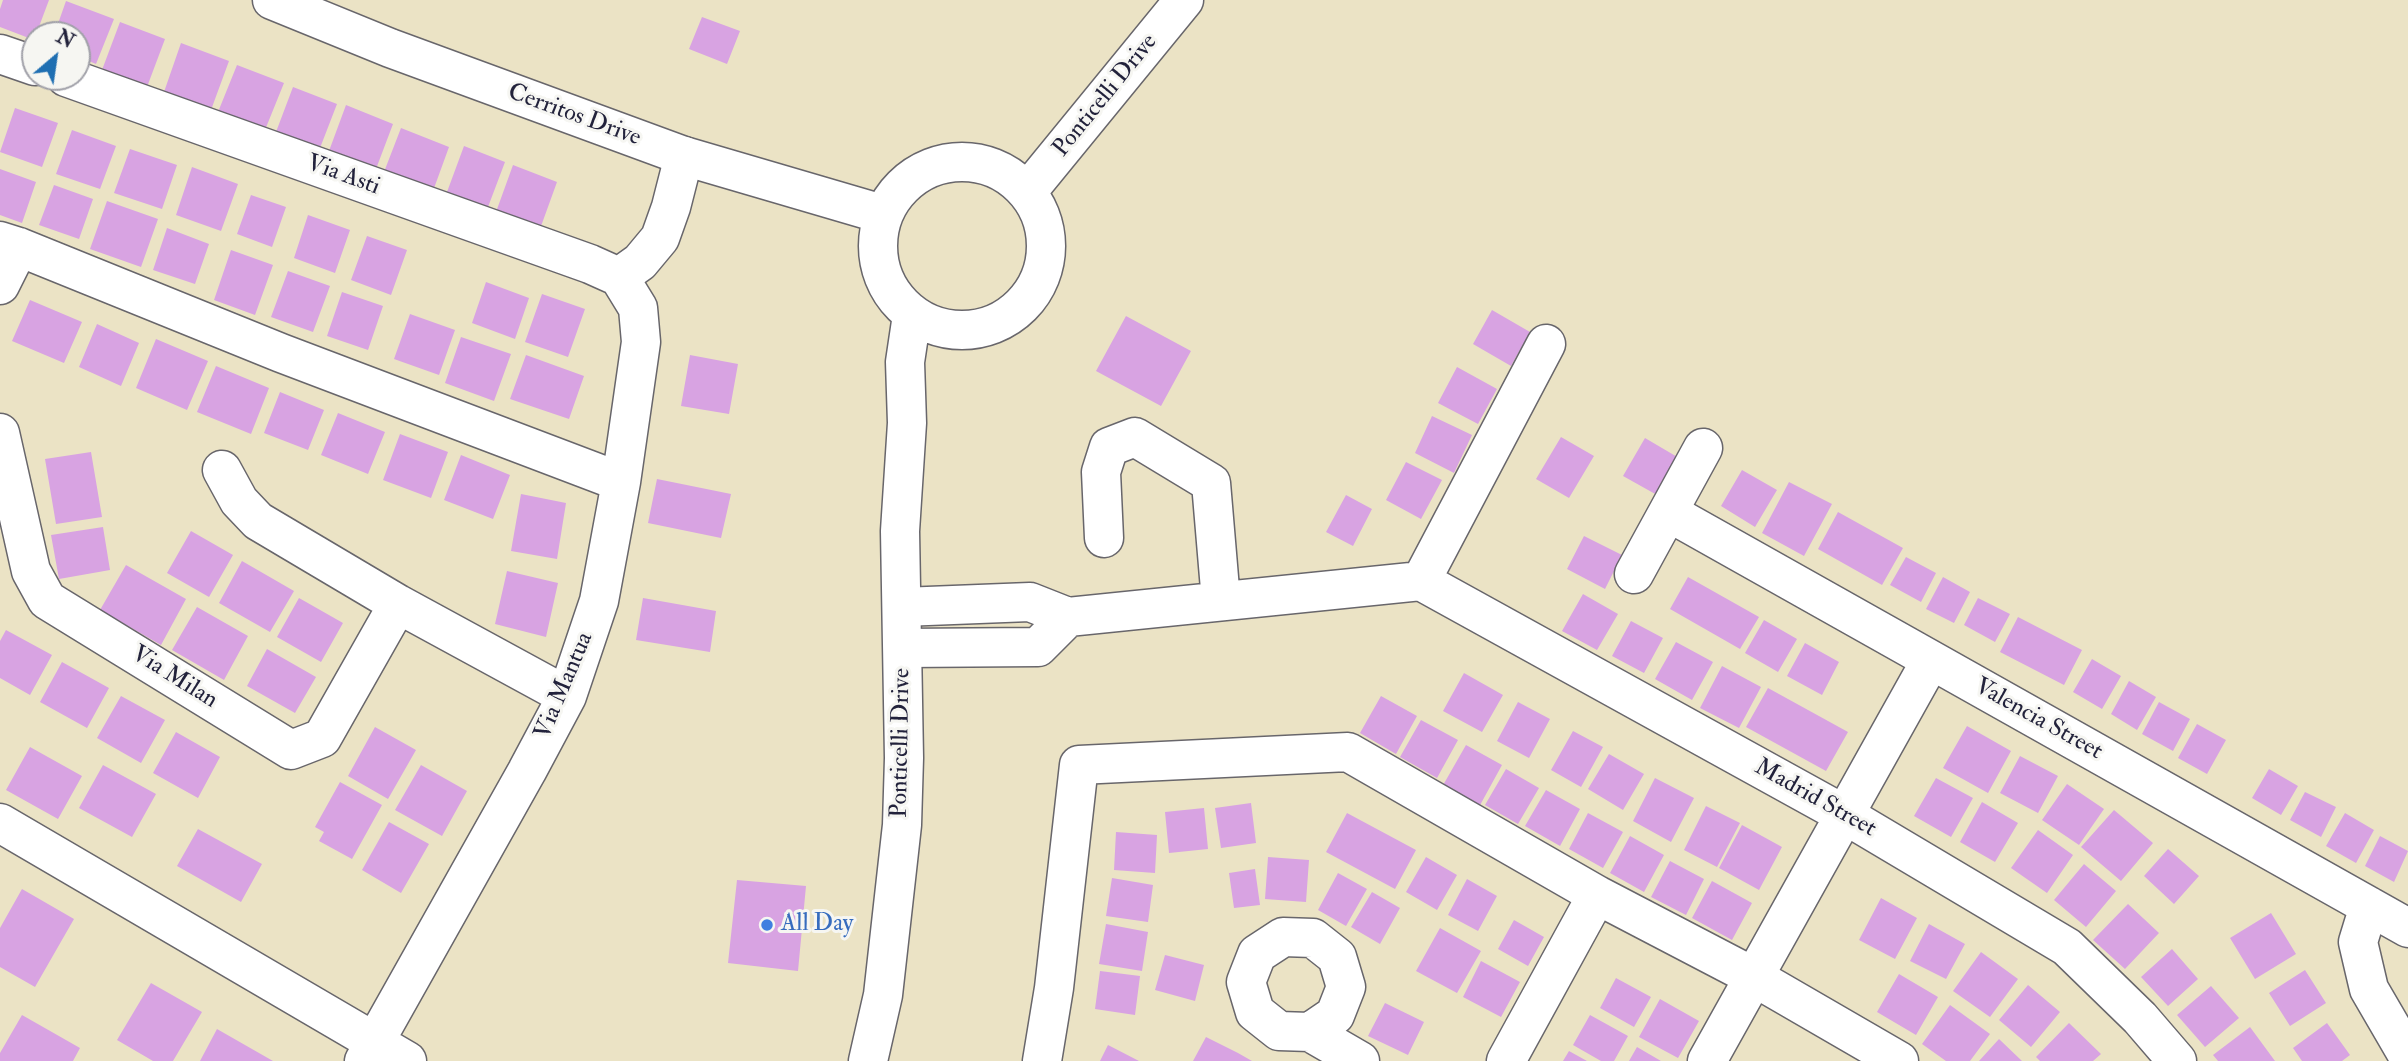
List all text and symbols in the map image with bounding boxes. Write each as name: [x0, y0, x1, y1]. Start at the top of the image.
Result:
north arrow: [21, 21, 91, 91]
text: N: [52, 25, 78, 54]
street label: Ponticelli Drive: [1048, 29, 1164, 163]
street label: Cerritos Drive: [504, 79, 644, 153]
street label: Via Asti: [302, 150, 384, 202]
street label: Via Mantua: [530, 628, 600, 744]
street label: Via Milan: [126, 640, 222, 716]
street label: Ponticelli Drive: [886, 668, 918, 818]
street label: Valencia Street: [1969, 673, 2107, 767]
street label: Madrid Street: [1749, 754, 1881, 844]
place label: All Day: [781, 911, 853, 939]
marker: All Day: [759, 917, 775, 933]

